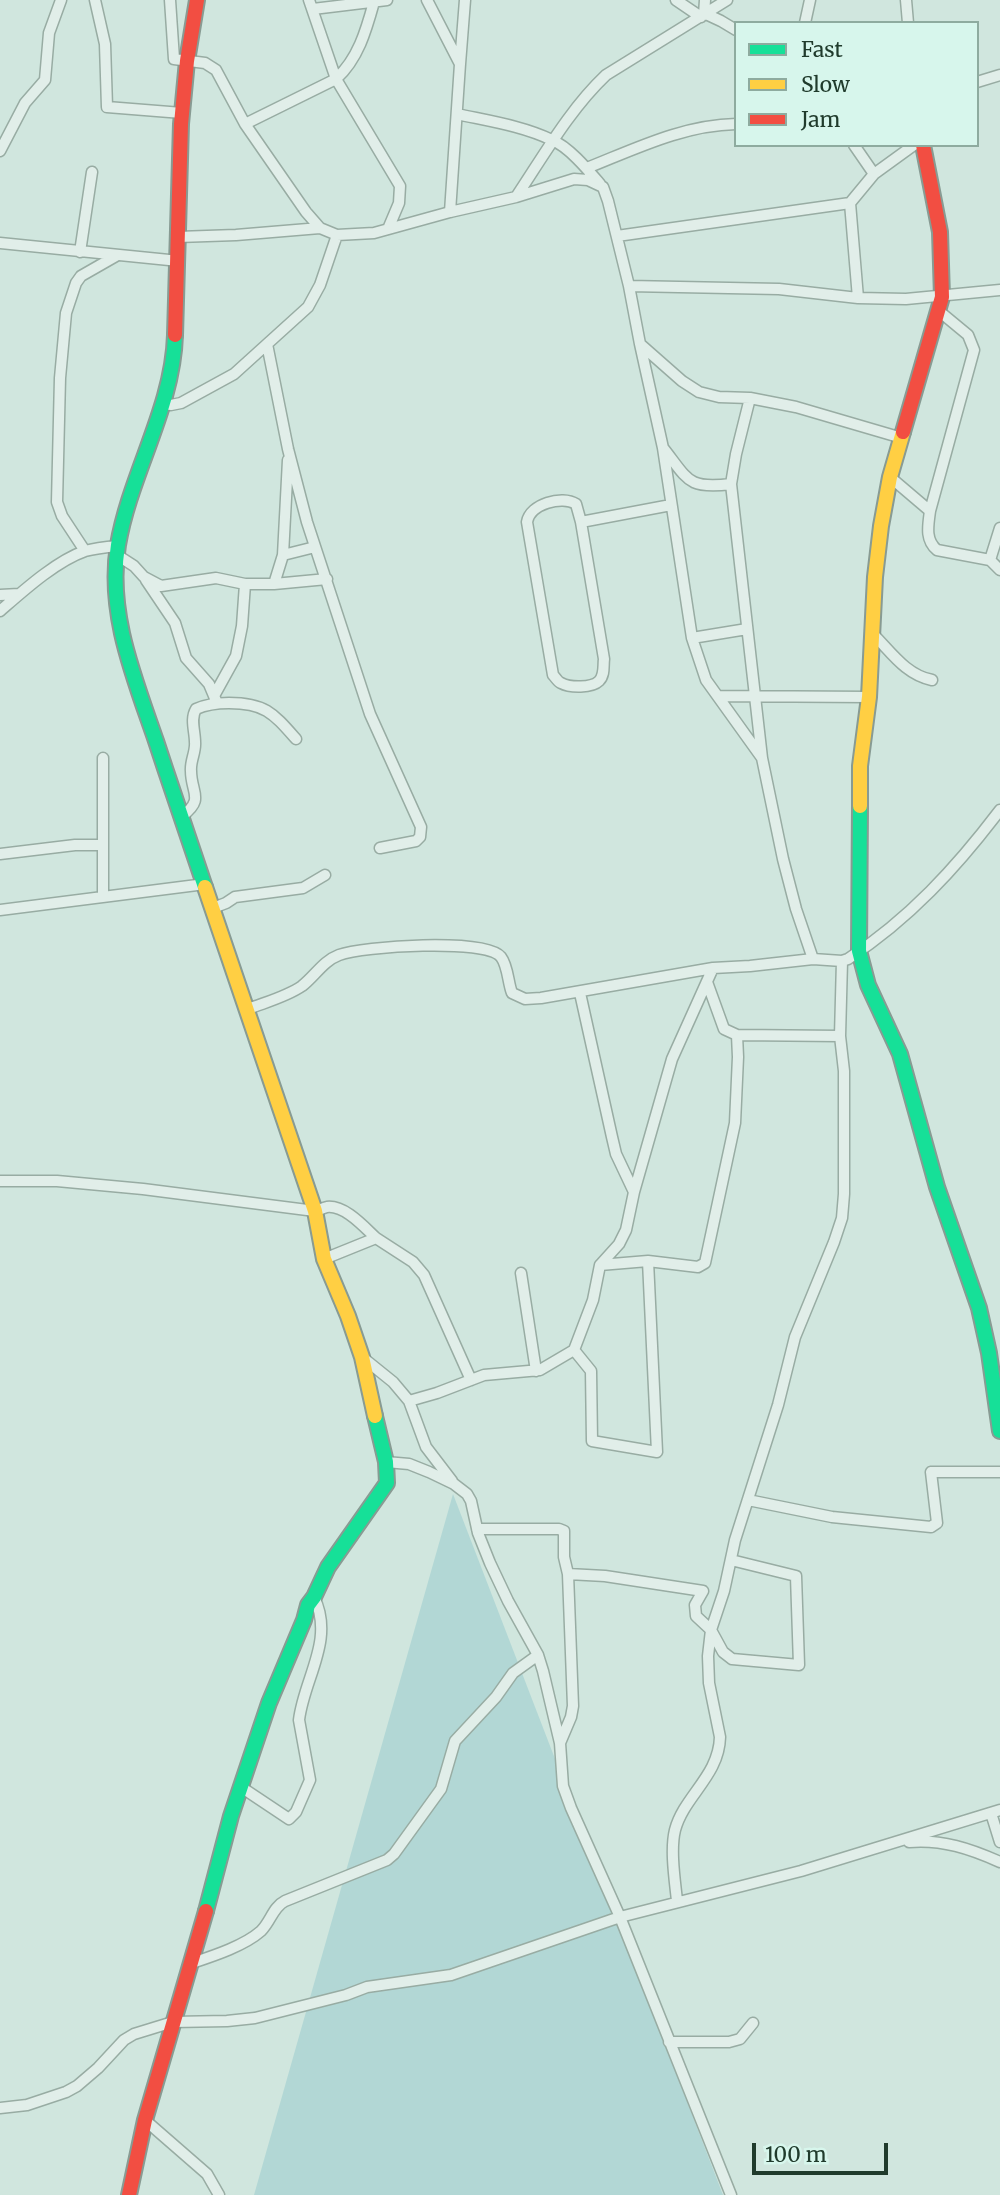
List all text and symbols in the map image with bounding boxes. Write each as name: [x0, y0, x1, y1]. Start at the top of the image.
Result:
legend: [734, 21, 979, 147]
text: Fast: [801, 36, 843, 63]
text: Slow: [801, 71, 850, 98]
text: Jam: [801, 106, 840, 133]
scale bar: [755, 2128, 892, 2172]
text: 100 m: [765, 2141, 827, 2168]

